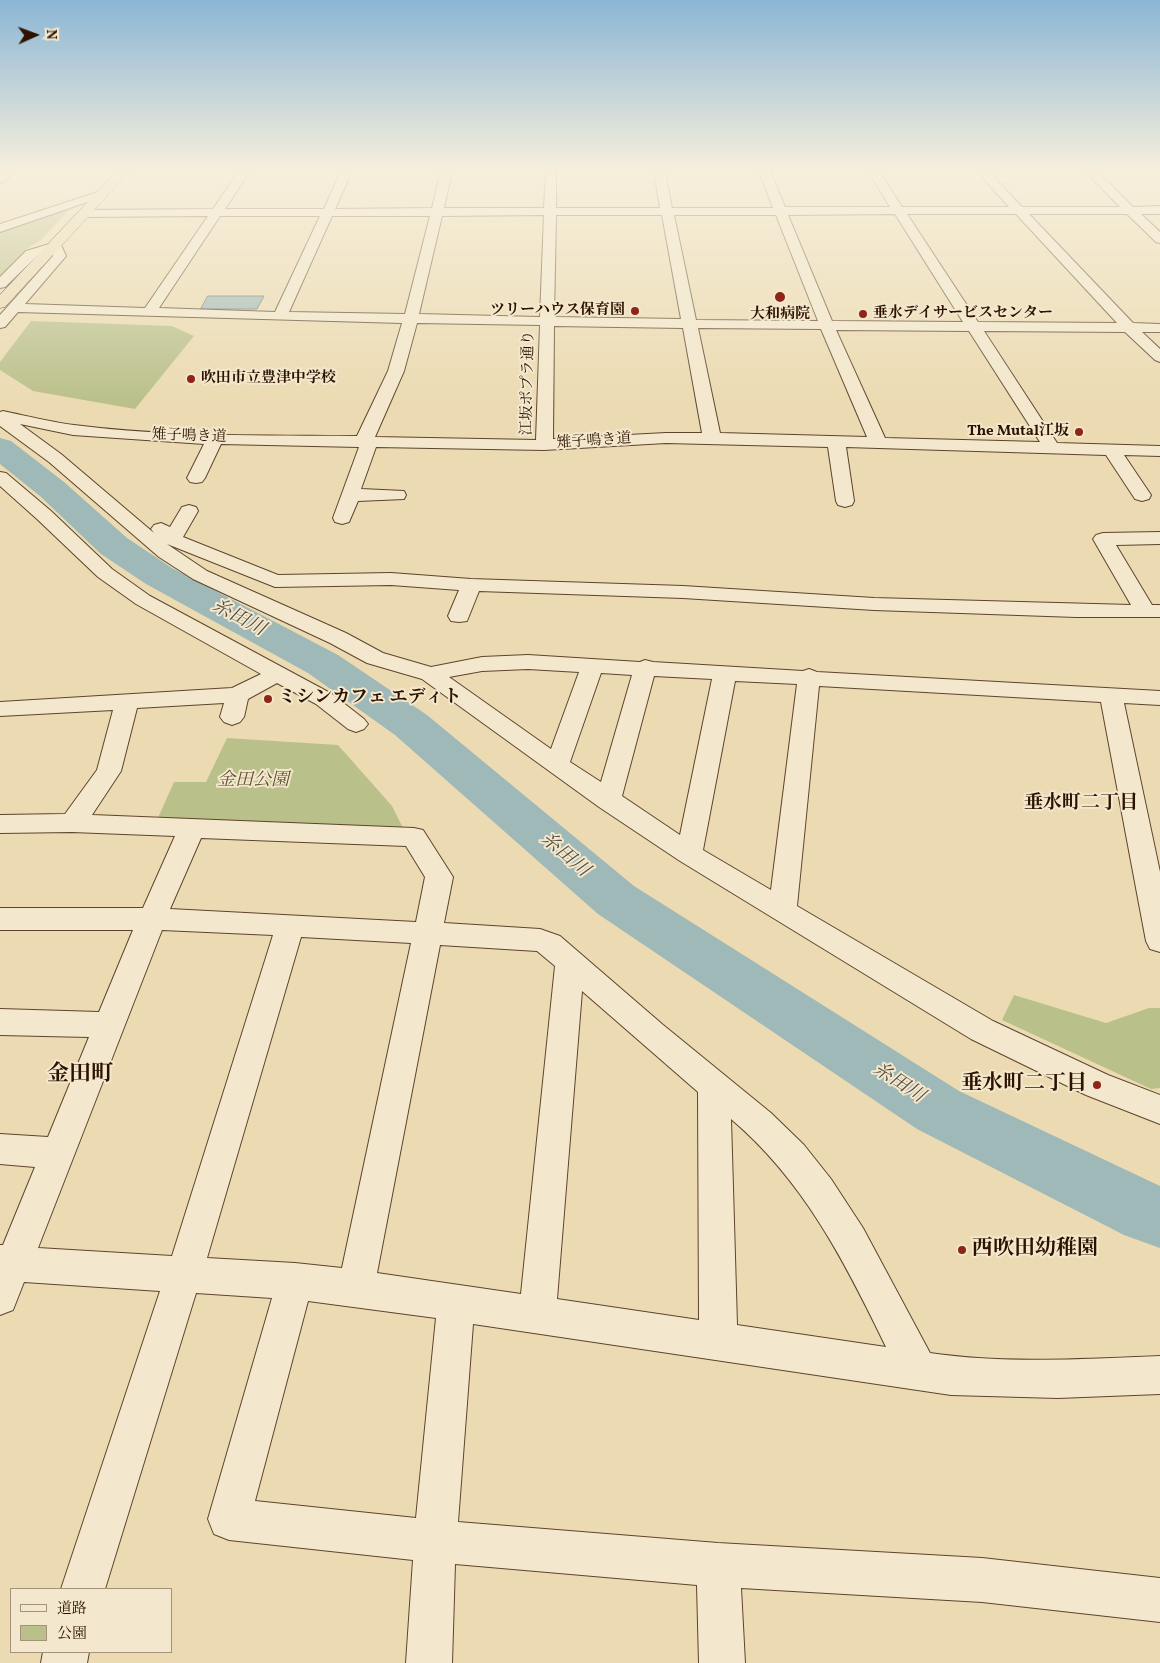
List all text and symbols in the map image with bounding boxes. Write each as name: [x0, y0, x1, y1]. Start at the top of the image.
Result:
north arrow: [10, 10, 60, 60]
text: N: [41, 29, 60, 40]
marker: 大和病院: [773, 290, 787, 304]
place label: ツリーハウス保育園: [490, 302, 625, 320]
marker: ツリーハウス保育園: [629, 305, 641, 317]
place label: 垂水デイサービスセンター: [873, 305, 1053, 323]
place label: 大和病院: [750, 306, 810, 324]
marker: 垂水デイサービスセンター: [857, 308, 869, 320]
street label: 江坂ポプラ通り: [519, 330, 539, 436]
place label: 吹田市立豊津中学校: [201, 370, 336, 388]
marker: 吹田市立豊津中学校: [185, 373, 197, 385]
place label: The Mutal江坂: [967, 423, 1069, 441]
marker: The Mutal江坂: [1073, 426, 1085, 438]
street label: 雉子鳴き道: [151, 427, 227, 447]
street label: 雉子鳴き道: [556, 430, 632, 454]
water label: 糸田川: [207, 596, 269, 642]
place label: ミシンカフェ エディト: [278, 688, 462, 710]
marker: ミシンカフェ エディト: [262, 693, 274, 705]
park label: 金田公園: [217, 771, 289, 793]
district label: 垂水町二丁目: [1024, 794, 1138, 816]
water label: 糸田川: [535, 829, 593, 883]
water label: 糸田川: [868, 1059, 928, 1109]
district label: 金田町: [47, 1063, 113, 1089]
place label: 垂水町二丁目: [961, 1072, 1087, 1098]
marker: 垂水町二丁目: [1091, 1079, 1103, 1091]
place label: 西吹田幼稚園: [972, 1237, 1098, 1263]
marker: 西吹田幼稚園: [956, 1244, 968, 1256]
legend: [10, 1588, 172, 1653]
text: 道路: [57, 1599, 87, 1620]
text: 公園: [57, 1624, 87, 1645]

